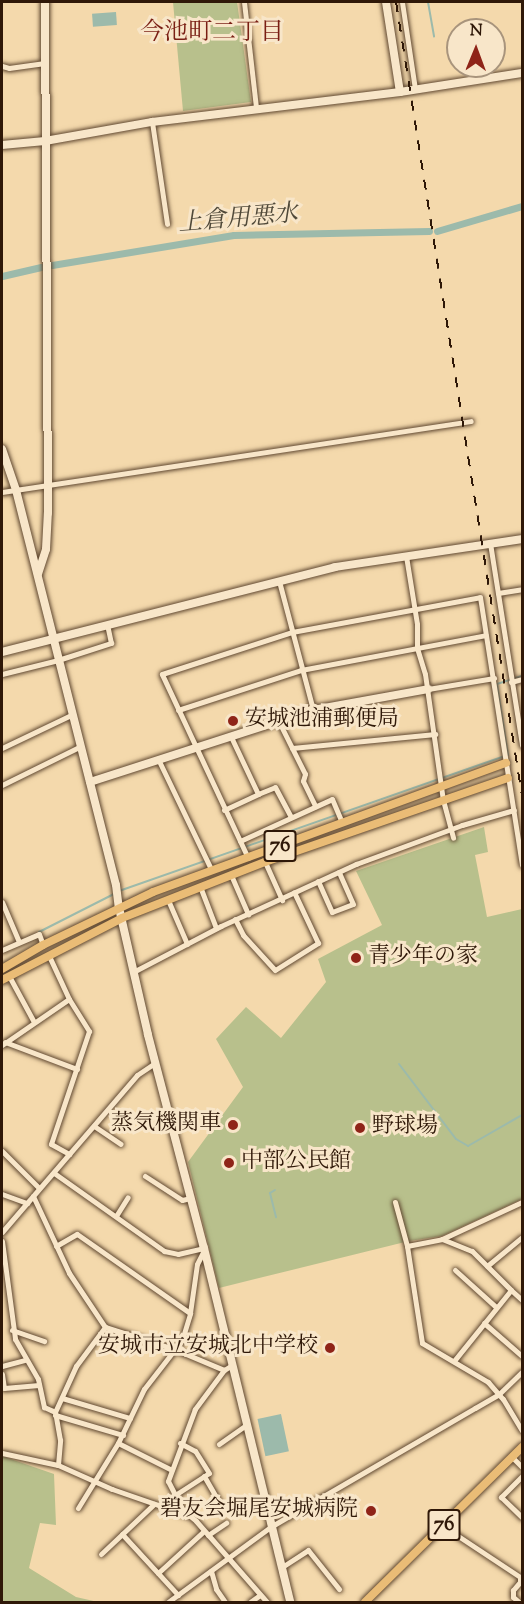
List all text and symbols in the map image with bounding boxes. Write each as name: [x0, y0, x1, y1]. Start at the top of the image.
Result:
north arrow: [446, 18, 506, 78]
district label: 今池町二丁目: [140, 20, 284, 48]
text: N: [470, 20, 483, 43]
water label: 上倉用悪水: [177, 200, 299, 240]
place label: 安城池浦郵便局: [245, 708, 399, 734]
marker: 安城池浦郵便局: [226, 714, 240, 728]
road number: 76: [264, 828, 296, 864]
place label: 青少年の家: [368, 945, 478, 971]
marker: 青少年の家: [349, 951, 363, 965]
place label: 蒸気機関車: [111, 1112, 221, 1138]
place label: 野球場: [372, 1115, 438, 1141]
marker: 蒸気機関車: [226, 1118, 240, 1132]
marker: 野球場: [353, 1121, 367, 1135]
place label: 中部公民館: [241, 1150, 351, 1176]
marker: 中部公民館: [222, 1156, 236, 1170]
place label: 安城市立安城北中学校: [98, 1335, 318, 1361]
marker: 安城市立安城北中学校: [323, 1341, 337, 1355]
place label: 碧友会堀尾安城病院: [160, 1498, 358, 1524]
marker: 碧友会堀尾安城病院: [362, 1502, 380, 1520]
road number: 76: [428, 1507, 460, 1543]

